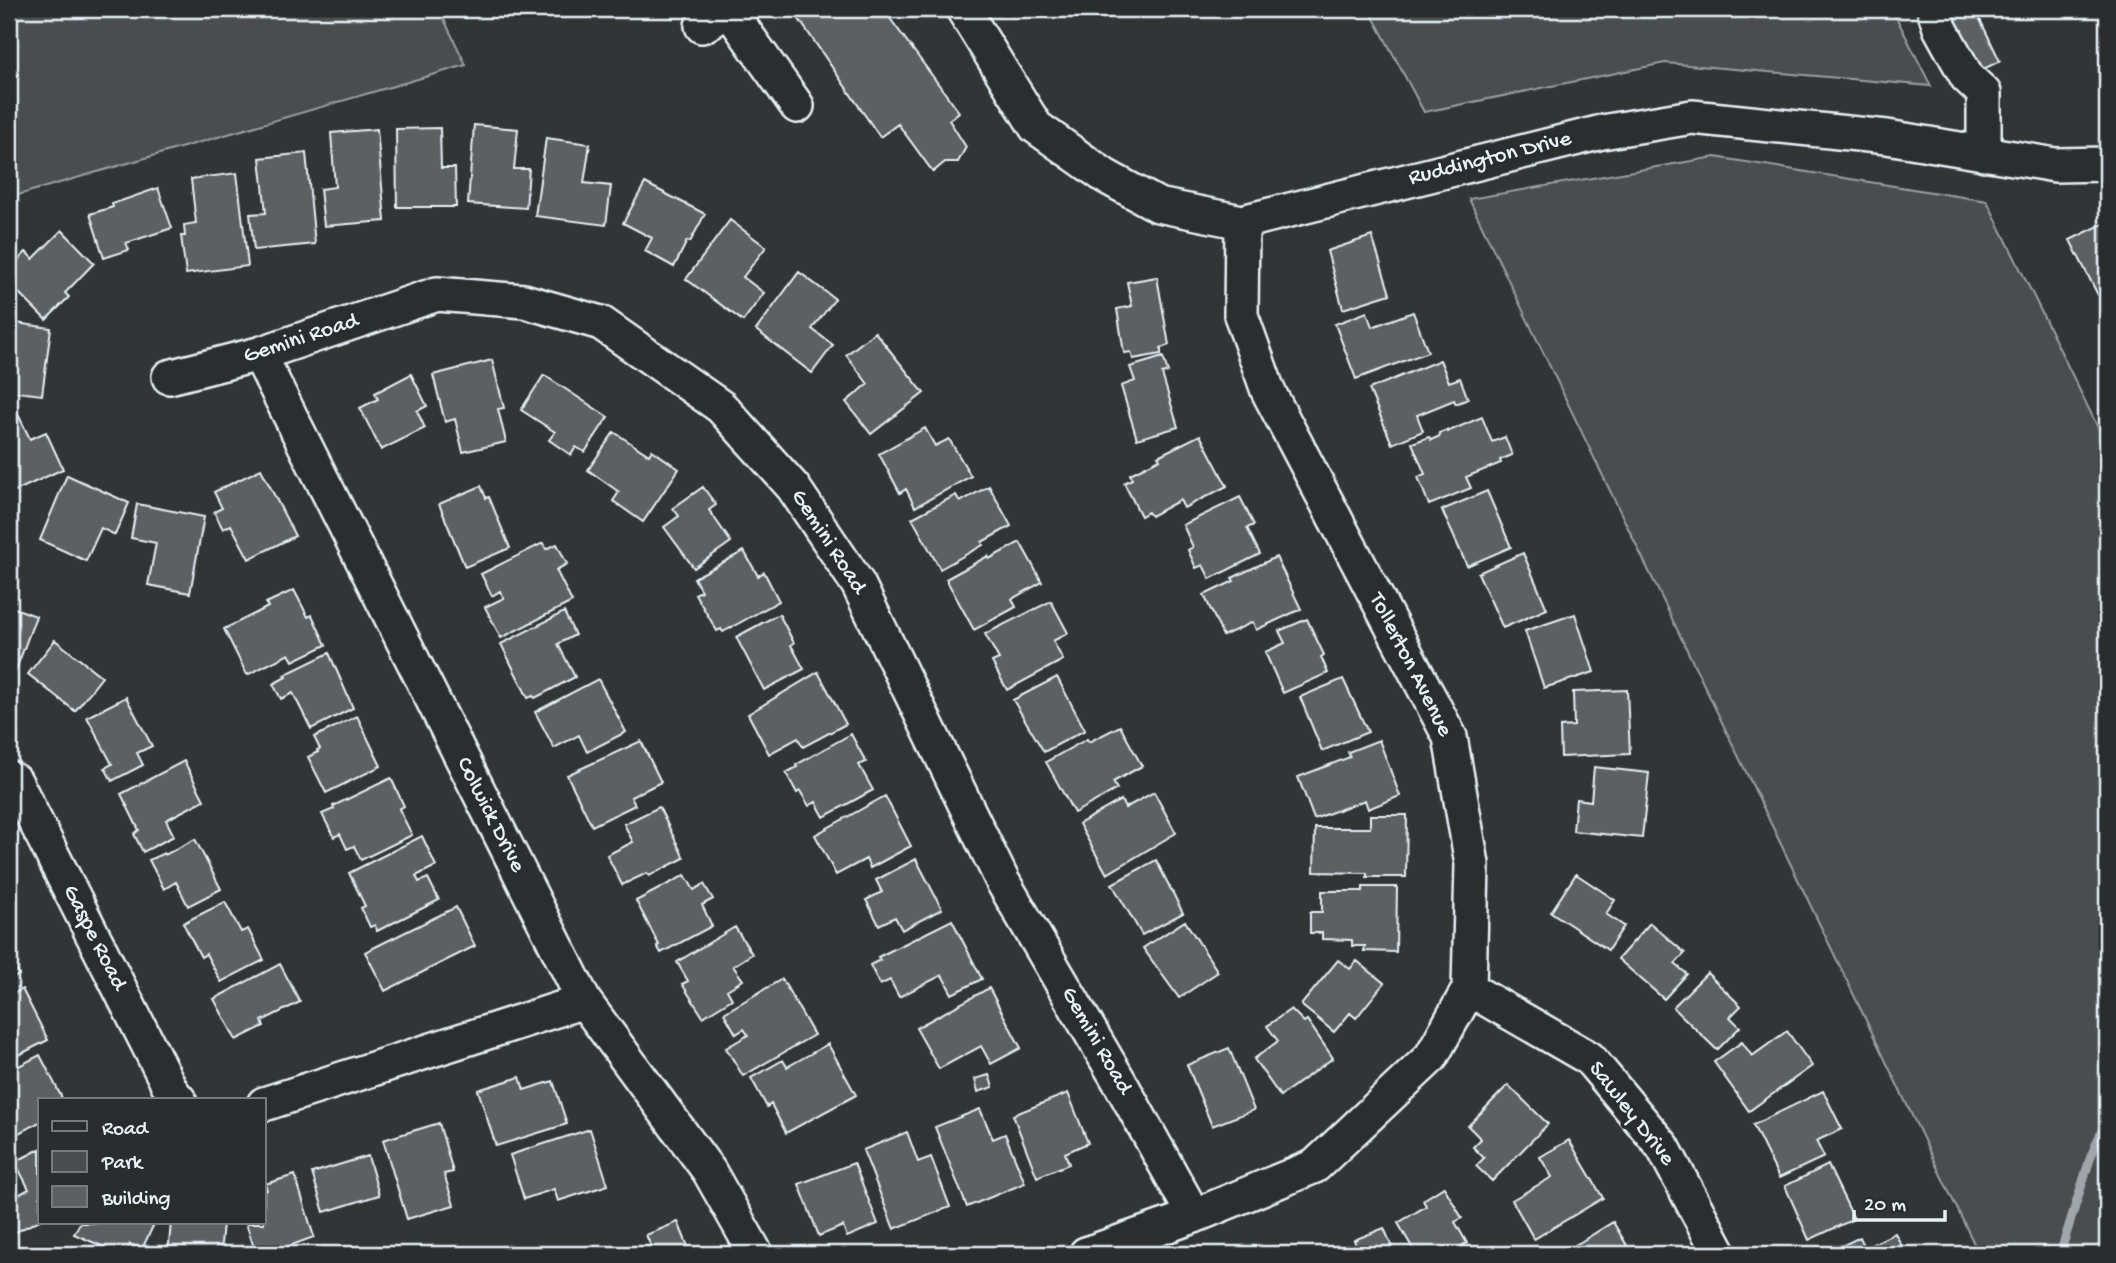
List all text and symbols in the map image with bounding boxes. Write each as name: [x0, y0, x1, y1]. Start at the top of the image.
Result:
street label: Ruddington Drive: [1406, 125, 1575, 192]
street label: Gemini Road: [240, 307, 363, 370]
street label: Gemini Road: [784, 485, 873, 601]
street label: Tollerton Avenue: [1361, 587, 1458, 742]
street label: Colwick Drive: [449, 753, 531, 878]
street label: Gaspe Road: [56, 881, 133, 997]
street label: Gemini Road: [1054, 983, 1138, 1101]
street label: Sawley Drive: [1582, 1056, 1681, 1172]
legend: [38, 1098, 266, 1224]
text: Road: [102, 1118, 150, 1143]
text: Park: [101, 1152, 145, 1177]
scale bar: [1854, 1179, 1944, 1223]
text: Building: [101, 1188, 171, 1213]
text: 20 m: [1864, 1194, 1906, 1219]

